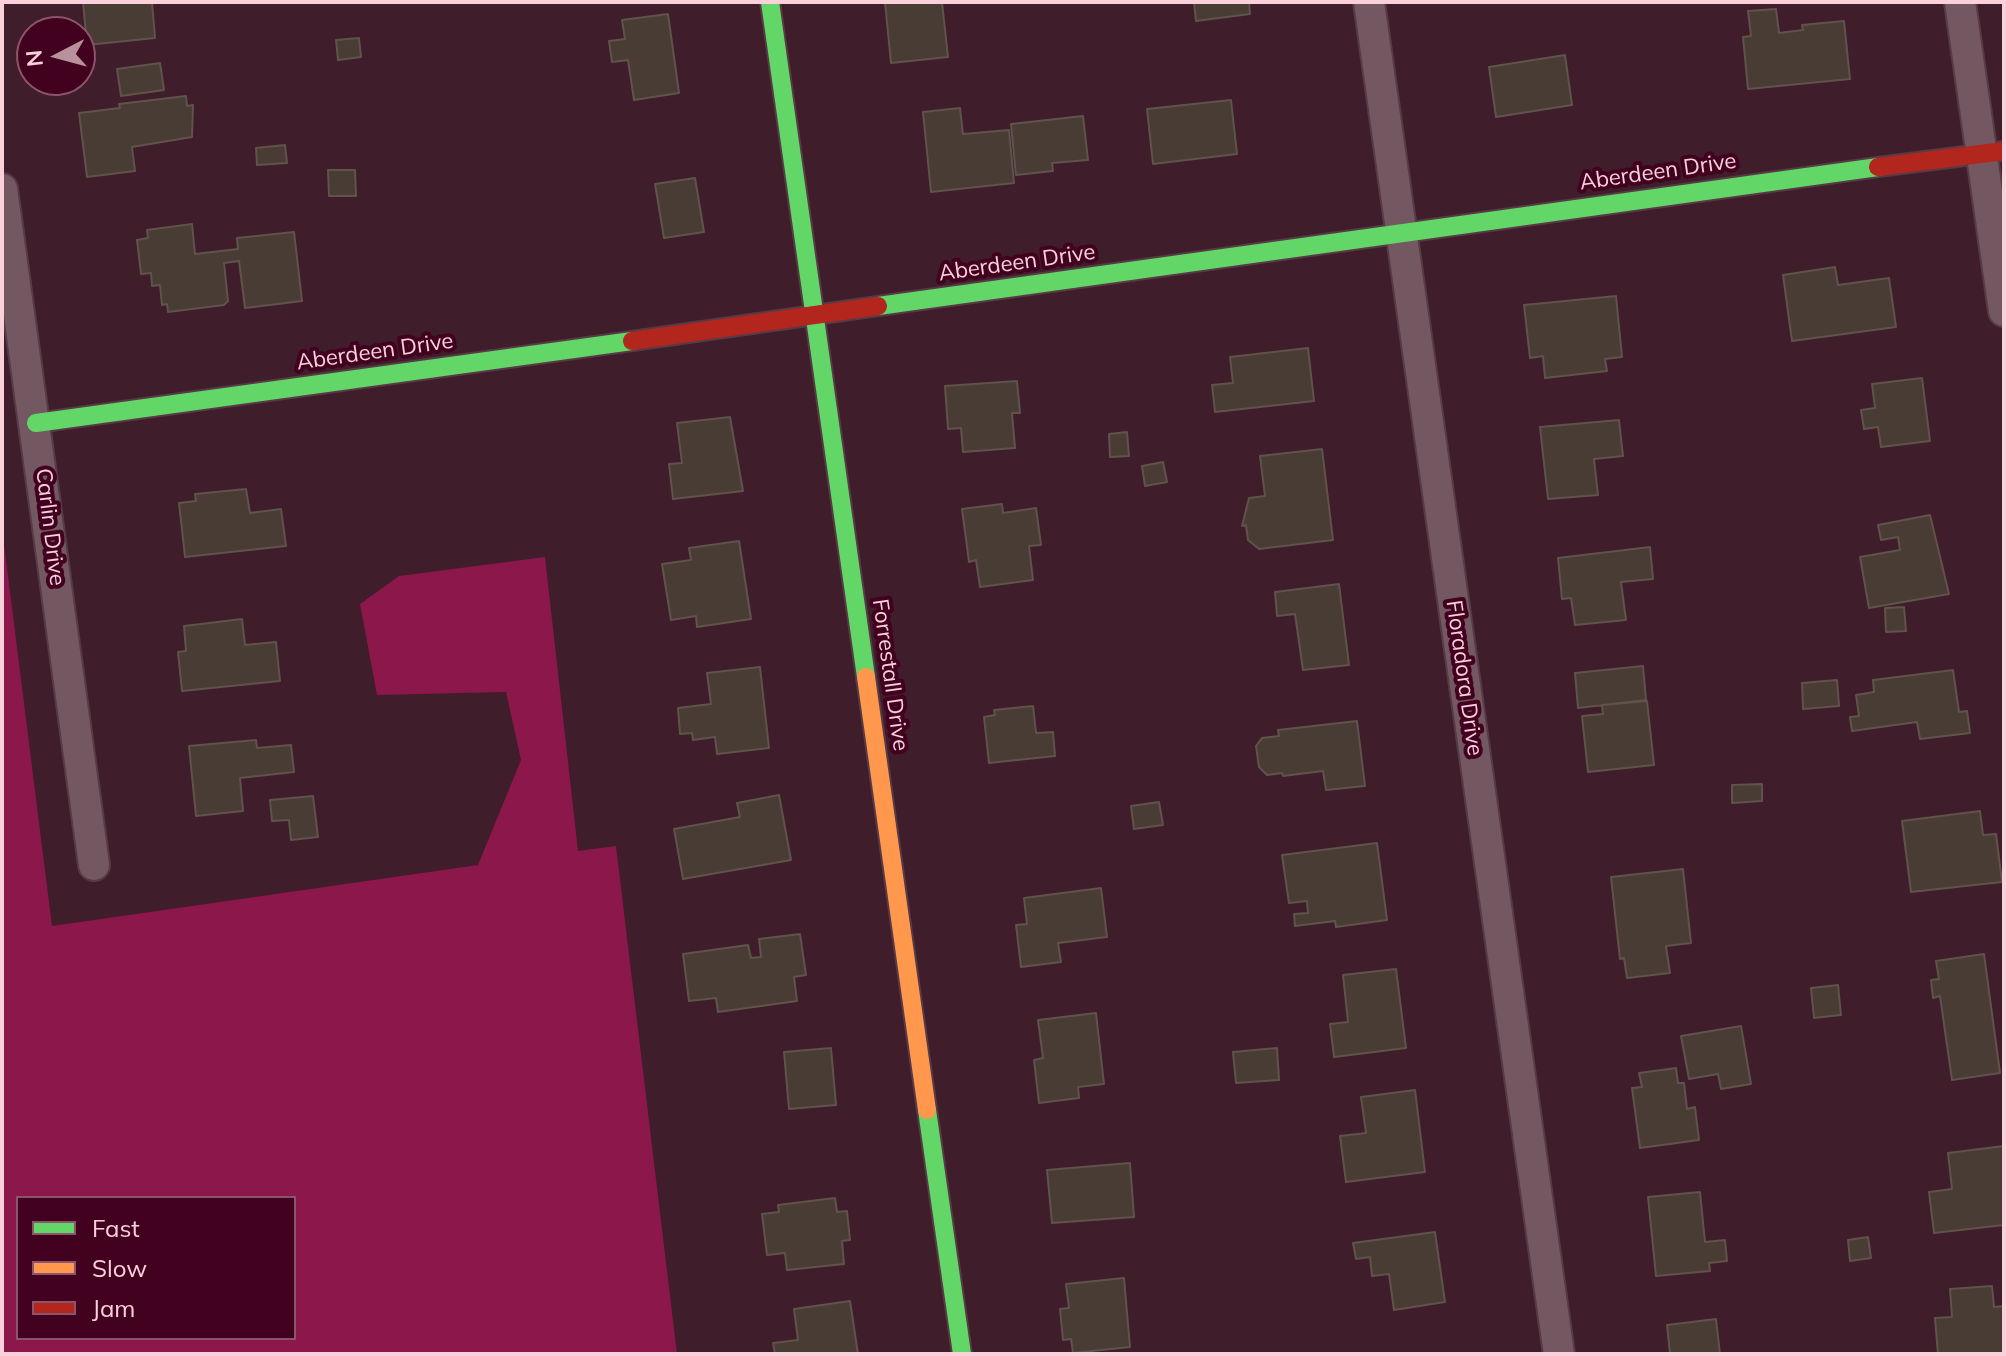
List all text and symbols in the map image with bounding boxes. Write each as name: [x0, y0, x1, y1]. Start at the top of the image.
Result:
north arrow: [16, 16, 96, 96]
text: N: [19, 49, 49, 68]
street label: Aberdeen Drive: [1578, 148, 1738, 196]
street label: Aberdeen Drive: [937, 239, 1097, 287]
street label: Aberdeen Drive: [295, 328, 455, 376]
street label: Carlin Drive: [30, 467, 70, 587]
street label: Forrestall Drive: [866, 597, 914, 753]
street label: Floradora Drive: [1440, 598, 1488, 758]
legend: [16, 1196, 296, 1340]
text: Fast: [92, 1213, 140, 1243]
text: Slow: [92, 1253, 147, 1283]
text: Jam: [92, 1293, 135, 1323]

